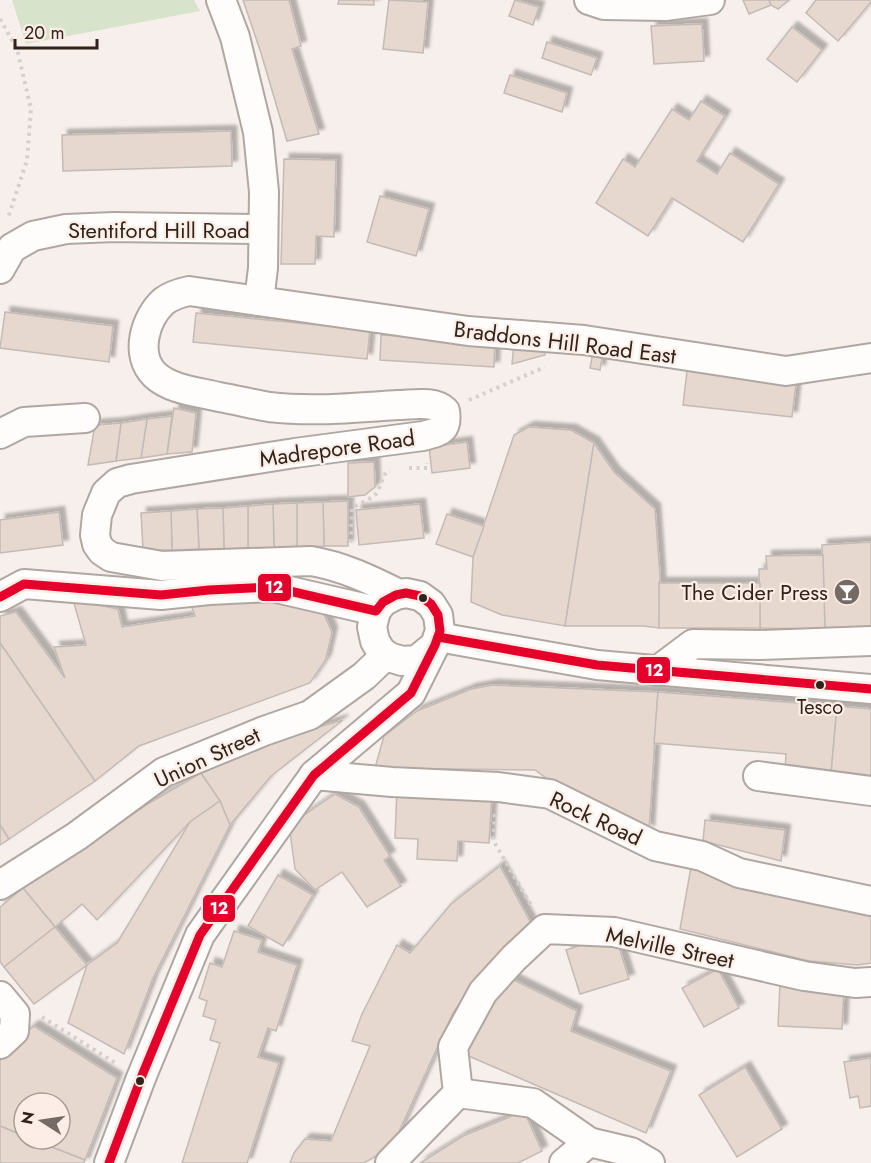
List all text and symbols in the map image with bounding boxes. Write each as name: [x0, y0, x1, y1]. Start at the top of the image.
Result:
scale bar: [15, 12, 98, 50]
text: 20 m: [24, 20, 64, 46]
street label: Stentiford Hill Road: [68, 214, 250, 246]
street label: Braddons Hill Road East: [452, 312, 679, 372]
street label: Madrepore Road: [257, 421, 417, 475]
line badge: 12: [257, 573, 292, 602]
text: 12: [265, 576, 283, 599]
place label: The Cider Press: [682, 576, 828, 608]
bar icon: The Cider Press: [832, 577, 862, 607]
unlabelled marker: [417, 592, 429, 604]
line badge: 12: [636, 656, 671, 684]
text: 12: [645, 659, 663, 682]
marker: Tesco: [814, 679, 826, 691]
place label: Tesco: [797, 693, 843, 722]
street label: Union Street: [149, 718, 266, 796]
street label: Rock Road: [545, 783, 647, 853]
line badge: 12: [202, 894, 236, 923]
text: 12: [210, 897, 228, 920]
street label: Melville Street: [603, 918, 738, 976]
unlabelled marker: [134, 1075, 146, 1087]
north arrow: [12, 1091, 72, 1151]
text: N: [15, 1109, 40, 1127]

